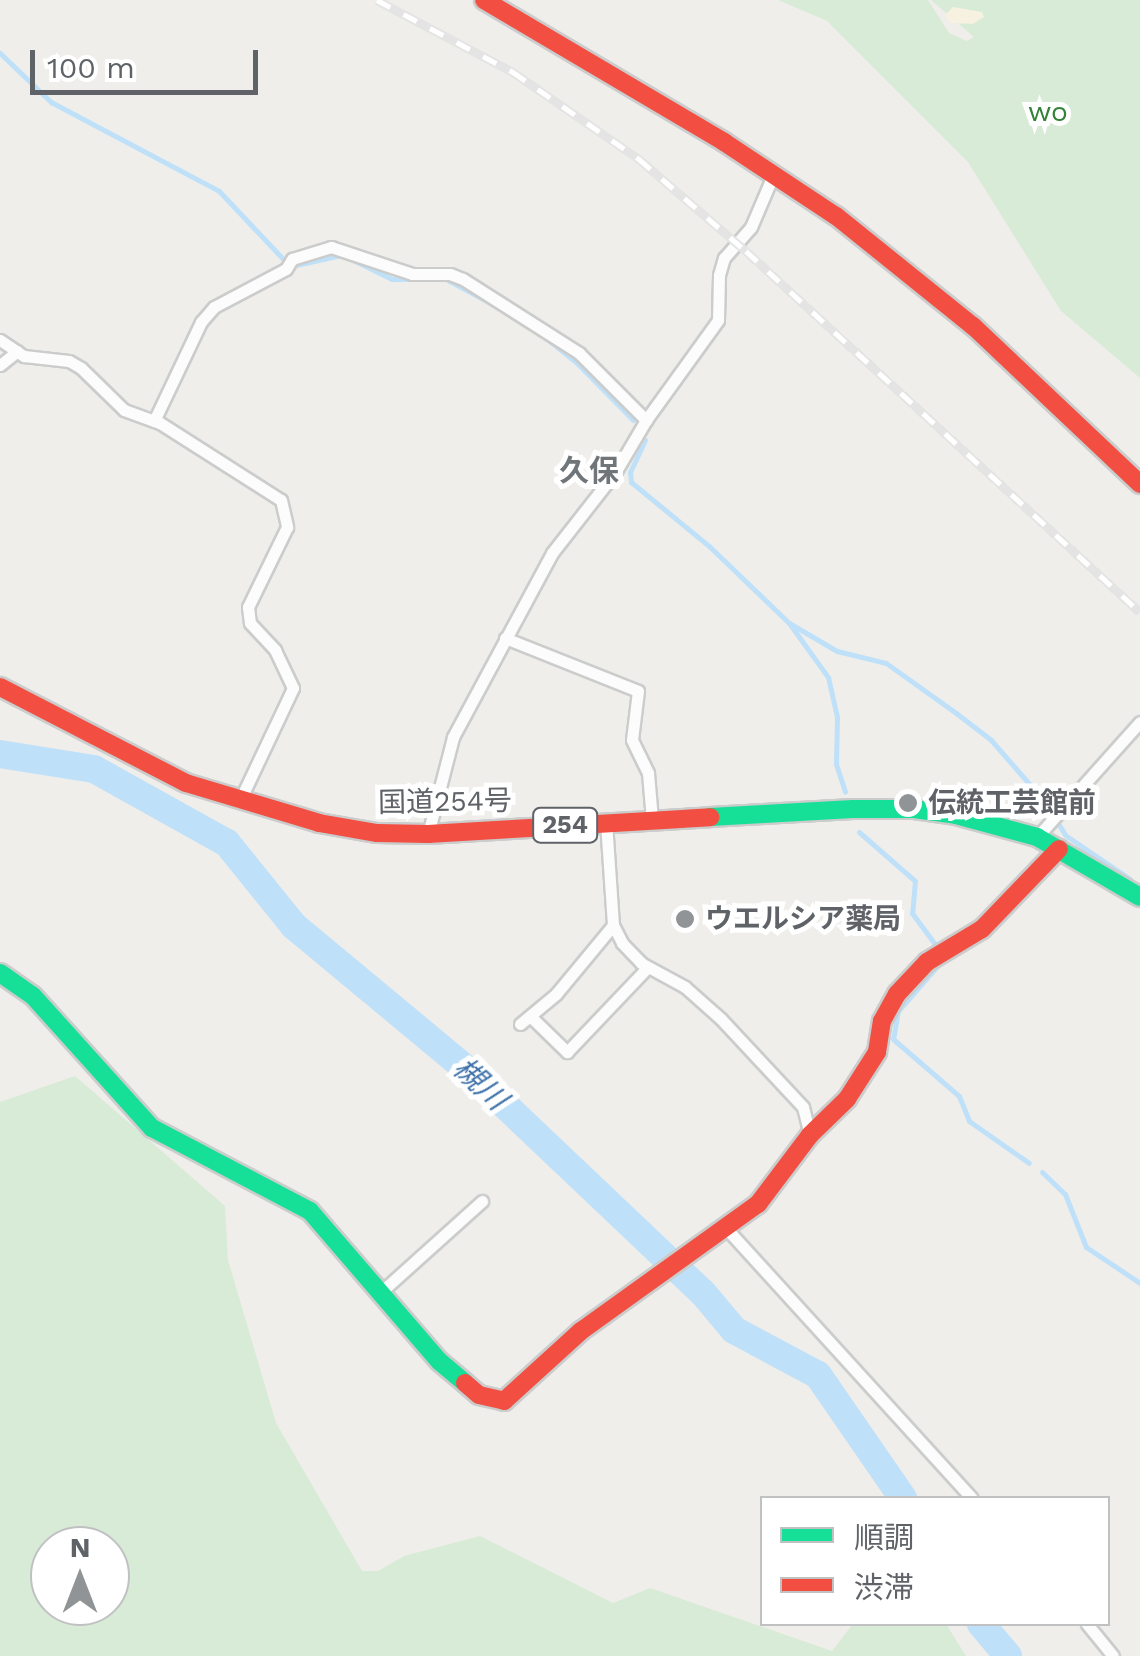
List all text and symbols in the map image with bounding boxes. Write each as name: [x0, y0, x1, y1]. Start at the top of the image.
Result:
scale bar: [35, 30, 262, 92]
text: 100 m: [47, 50, 135, 85]
park label: wo: [1028, 95, 1068, 129]
district label: 久保: [559, 453, 619, 489]
street label: 国道254号: [378, 784, 512, 820]
place label: 伝統工芸館前: [928, 786, 1096, 820]
marker: 伝統工芸館前: [897, 792, 919, 814]
road number: 254: [530, 805, 600, 845]
place label: ウエルシア薬局: [705, 902, 901, 936]
marker: ウエルシア薬局: [674, 908, 696, 930]
water label: 槻川: [446, 1050, 514, 1118]
legend: [760, 1496, 1110, 1626]
text: 順調: [854, 1520, 914, 1555]
north arrow: [30, 1526, 130, 1626]
text: N: [70, 1531, 90, 1564]
text: 渋滞: [854, 1570, 914, 1605]

